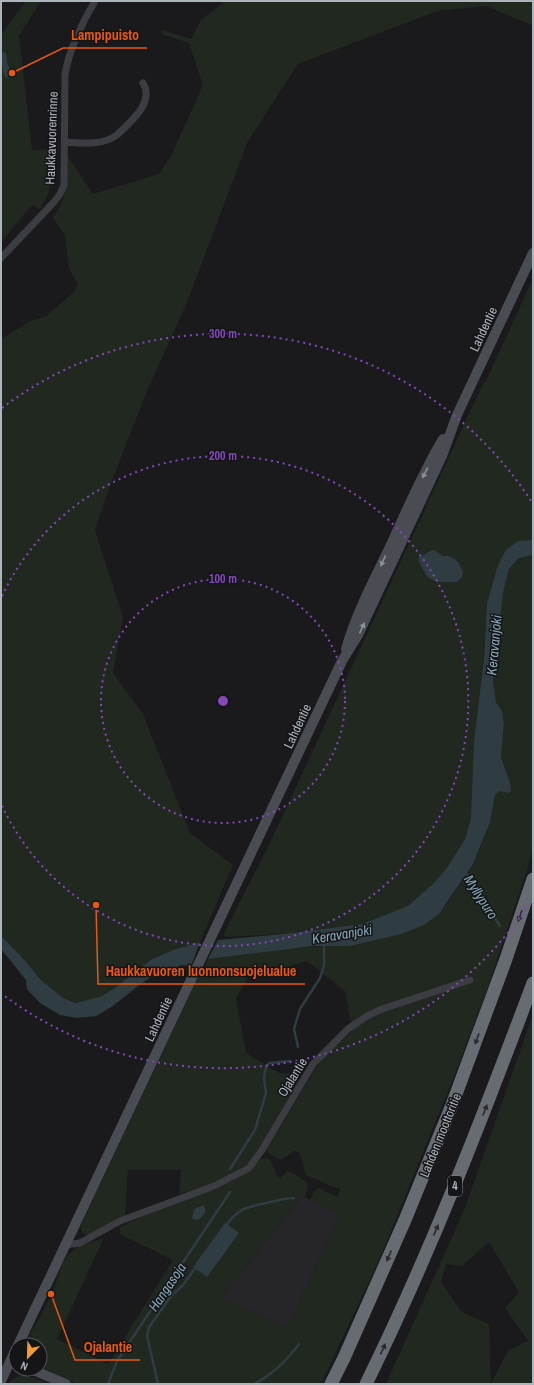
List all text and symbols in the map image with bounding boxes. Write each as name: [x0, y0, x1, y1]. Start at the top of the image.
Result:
callout: Lampipuisto: [63, 22, 147, 48]
text: Lampipuisto: [71, 26, 139, 44]
street label: Haukkavuorenrinne: [41, 91, 62, 185]
street label: Lahdentie: [466, 304, 501, 354]
text: 300 m: [209, 326, 237, 342]
text: 200 m: [209, 448, 237, 464]
one-way arrow: [421, 468, 428, 479]
one-way arrow: [380, 555, 386, 566]
text: 100 m: [209, 571, 237, 587]
water label: Keravanjoki: [482, 613, 506, 676]
one-way arrow: [359, 622, 365, 633]
centre of rings: [216, 694, 230, 708]
street label: Lahdentie: [280, 701, 315, 751]
water label: Myllypuro: [460, 871, 502, 923]
one-way arrow: [517, 911, 523, 923]
water label: Keravanjoki: [311, 920, 374, 948]
callout: Haukkavuoren luonnonsuojelualue: [98, 958, 305, 984]
text: Haukkavuoren luonnonsuojelualue: [106, 962, 296, 980]
street label: Lahdentie: [141, 994, 176, 1044]
one-way arrow: [473, 1033, 479, 1045]
street label: Ojalantie: [274, 1055, 311, 1100]
street label: Lahden moottoritie: [416, 1090, 465, 1180]
one-way arrow: [483, 1103, 489, 1115]
road number: 4: [448, 1176, 462, 1196]
one-way arrow: [434, 1224, 440, 1236]
one-way arrow: [386, 1250, 392, 1262]
water label: Hangasoja: [144, 1259, 190, 1315]
callout: Ojalantie: [75, 1334, 140, 1360]
north arrow: [8, 1337, 48, 1377]
text: Ojalantie: [84, 1338, 132, 1356]
one-way arrow: [380, 1343, 386, 1354]
text: N: [18, 1358, 30, 1374]

